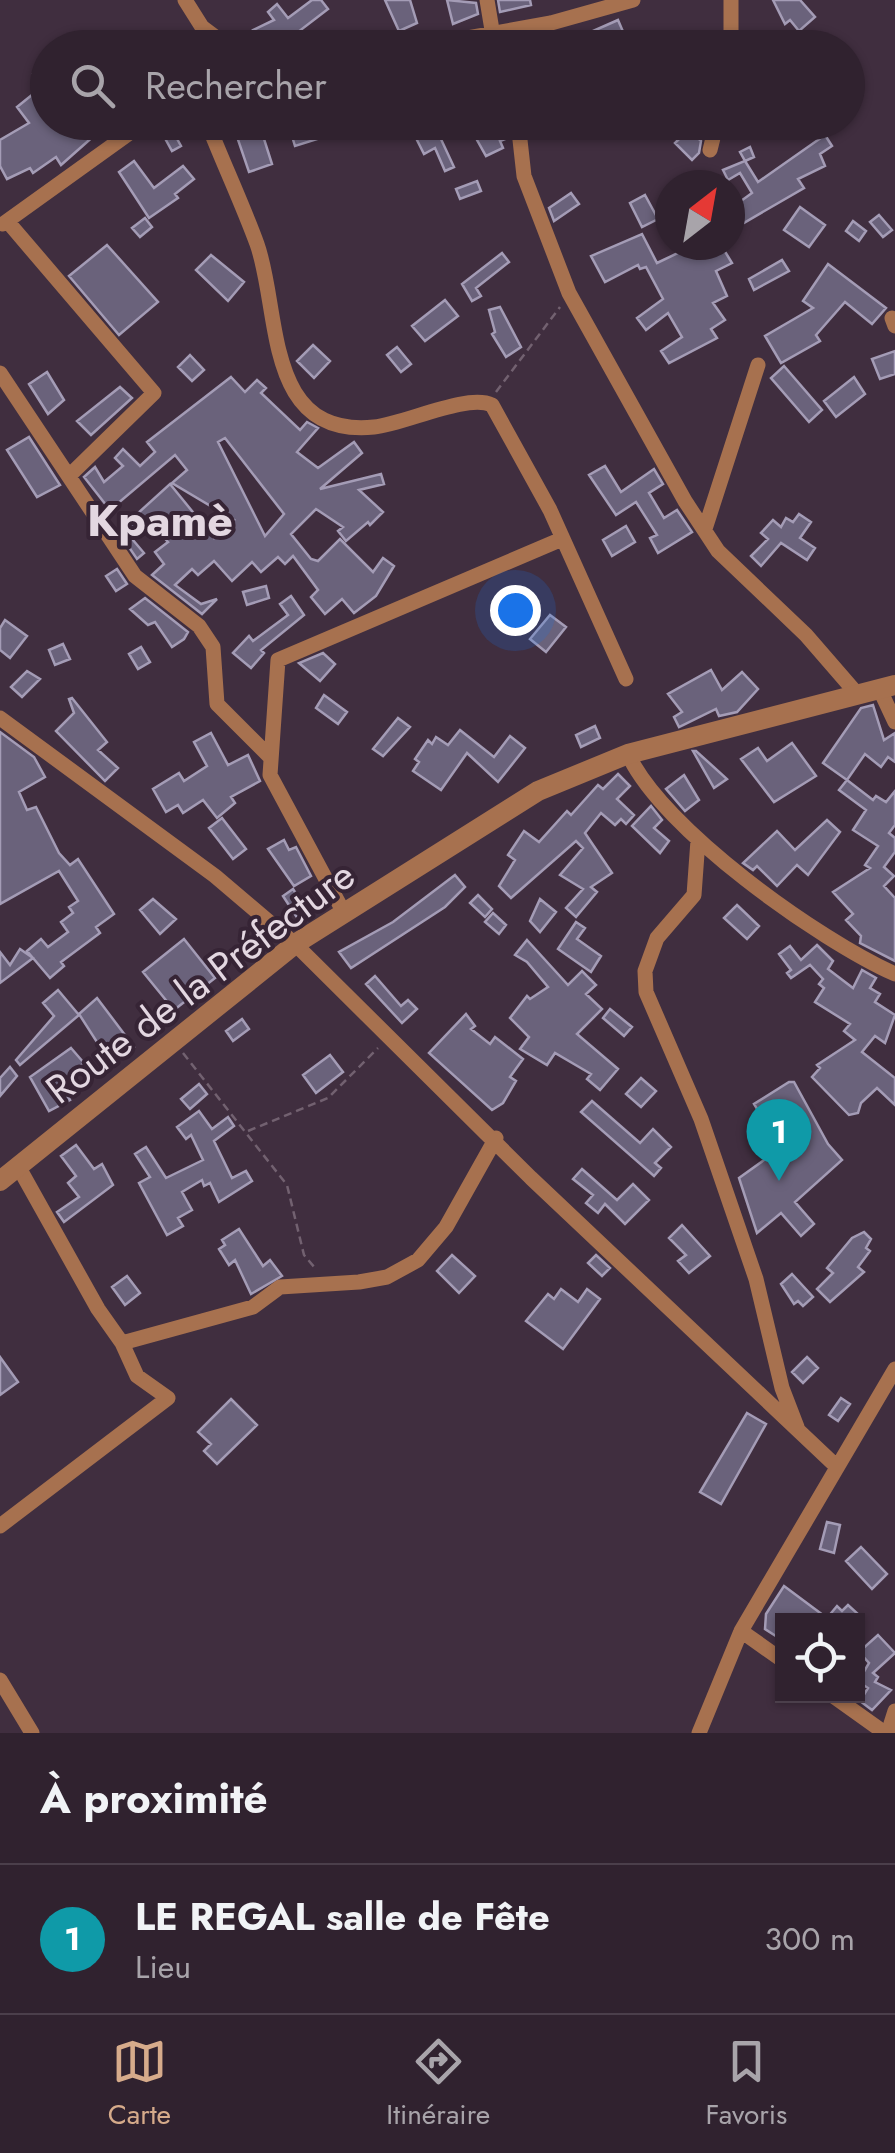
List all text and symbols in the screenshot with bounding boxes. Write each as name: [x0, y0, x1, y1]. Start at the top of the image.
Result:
search box: [30, 30, 865, 140]
icon: search: [65, 58, 120, 113]
text: Rechercher: [145, 58, 327, 113]
north arrow: [655, 170, 745, 260]
district label: Kpamè: [87, 488, 233, 553]
your location: [490, 585, 541, 636]
street label: Route de la Préfecture: [33, 846, 367, 1118]
pin: 1: [746, 1098, 812, 1181]
map controls: [775, 1613, 865, 1703]
button: locate: [775, 1613, 865, 1703]
text: À proximité: [40, 1768, 268, 1829]
text: LE REGAL salle de Fête: [135, 1889, 550, 1944]
text: 1: [64, 1916, 81, 1962]
text: 300 m: [765, 1916, 855, 1962]
text: Lieu: [135, 1944, 191, 1990]
tab: Carte: [108, 2034, 171, 2135]
tab: Itinéraire: [386, 2034, 490, 2135]
tab: Favoris: [706, 2034, 787, 2135]

